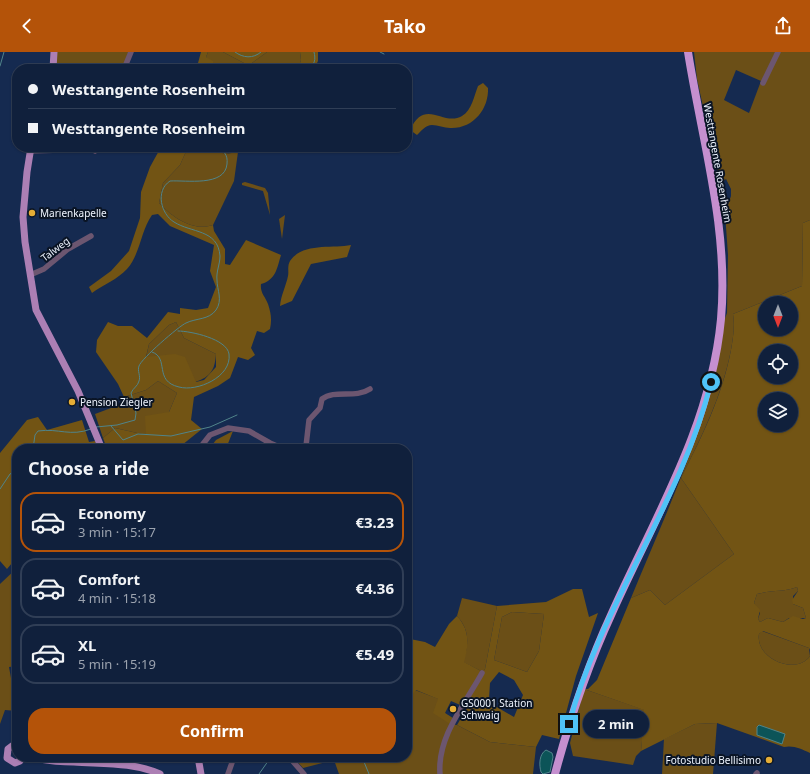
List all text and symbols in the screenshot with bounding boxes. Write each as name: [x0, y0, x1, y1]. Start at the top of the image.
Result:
text: Tako: [384, 14, 426, 38]
icon: back: [16, 15, 38, 37]
icon: share: [772, 15, 794, 37]
text: Westtangente Rosenheim: [52, 79, 245, 99]
street label: Westtangente Rosenheim: [701, 102, 735, 224]
text: Westtangente Rosenheim: [52, 118, 245, 138]
place label: Marienkapelle: [40, 206, 107, 220]
marker: Marienkapelle: [27, 208, 37, 218]
street label: Talweg: [38, 234, 72, 264]
north arrow: [758, 296, 798, 336]
map controls: [758, 296, 798, 432]
button: locate: [758, 344, 798, 384]
route start: [702, 373, 720, 391]
button: layers: [758, 392, 798, 432]
place label: Pension Ziegler: [80, 395, 153, 409]
marker: Pension Ziegler: [67, 397, 77, 407]
text: Choose a ride: [28, 456, 149, 480]
text: Economy: [78, 503, 146, 523]
icon: car: [30, 504, 66, 540]
text: €3.23: [355, 512, 394, 532]
text: 3 min · 15:17: [78, 523, 156, 541]
text: Comfort: [78, 569, 140, 589]
icon: car: [30, 570, 66, 606]
text: €4.36: [355, 578, 394, 598]
text: 4 min · 15:18: [78, 589, 156, 607]
text: XL: [78, 635, 96, 655]
icon: car: [30, 636, 66, 672]
text: €5.49: [355, 644, 394, 664]
text: 5 min · 15:19: [78, 655, 156, 673]
place label: GS0001 Station Schwaig: [461, 696, 532, 722]
marker: GS0001 Station Schwaig: [448, 704, 458, 714]
button: Confirm: [28, 708, 396, 754]
callout: 2 min: [583, 710, 649, 738]
route end: [560, 715, 578, 733]
text: 2 min: [598, 715, 634, 733]
place label: Fotostudio Bellisimo: [665, 753, 761, 767]
marker: Fotostudio Bellisimo: [764, 755, 774, 765]

